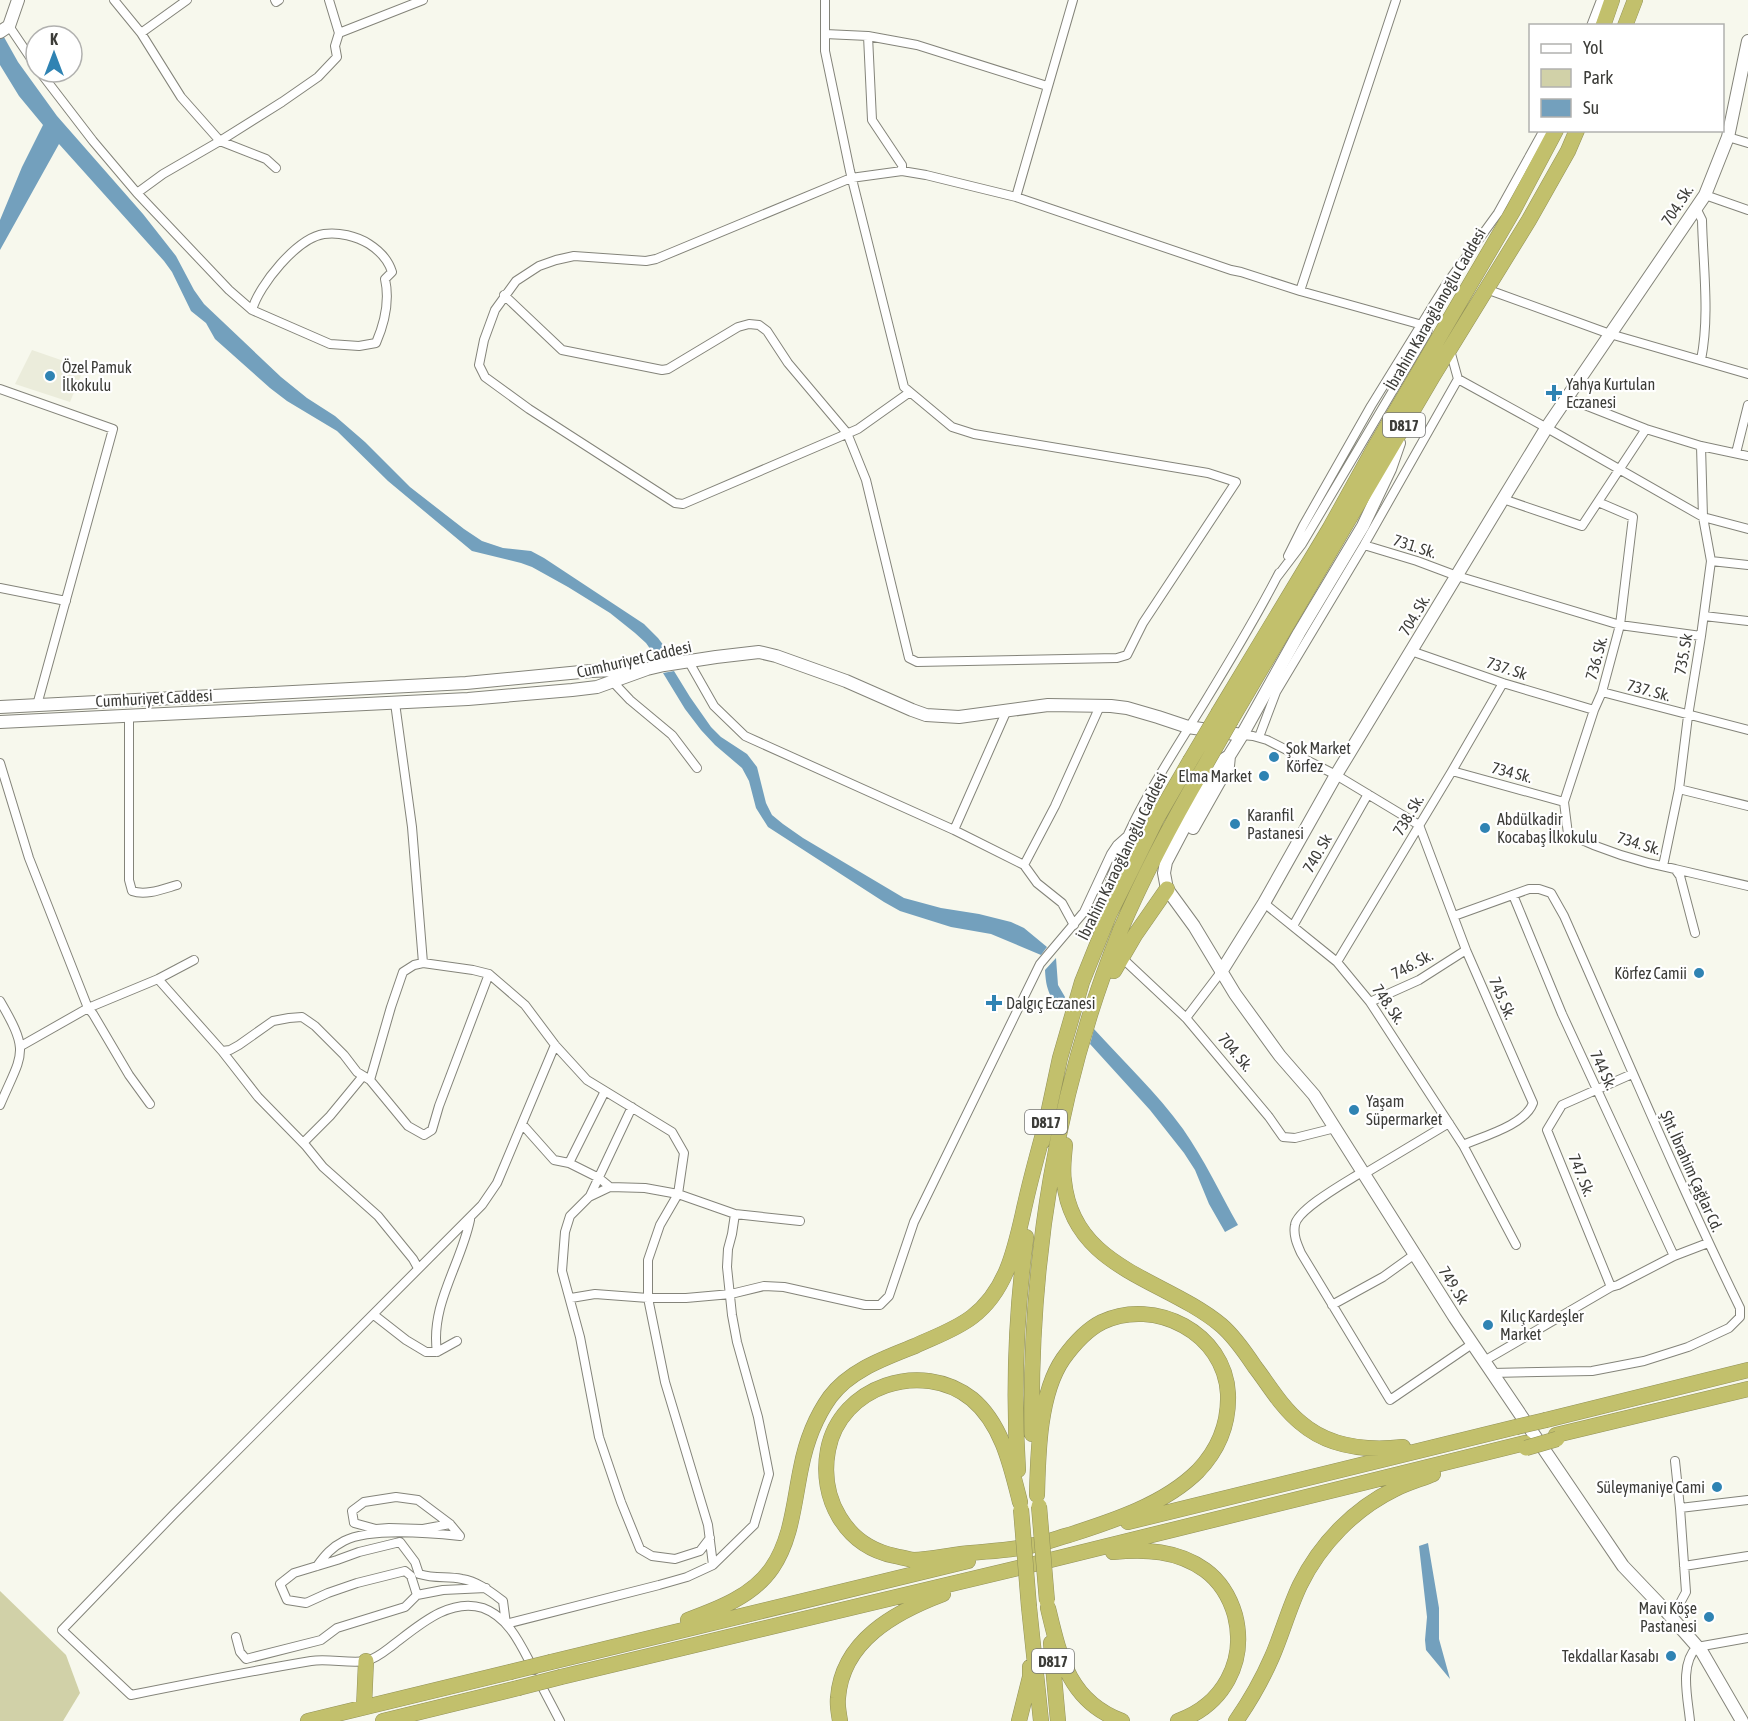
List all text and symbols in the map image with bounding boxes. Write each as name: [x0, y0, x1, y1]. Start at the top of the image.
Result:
north arrow: [24, 24, 84, 84]
legend: [1529, 24, 1724, 132]
text: K: [50, 30, 58, 48]
text: Yol: [1583, 37, 1603, 58]
text: Park: [1583, 67, 1613, 88]
text: Su: [1583, 97, 1599, 118]
street label: 704. Sk.: [1657, 181, 1697, 228]
street label: İbrahim Karaoğlanoğlu Caddesi: [1381, 225, 1490, 394]
place label: Özel Pamuk İlkokulu: [62, 358, 132, 394]
marker: Özel Pamuk İlkokulu: [43, 369, 57, 383]
place label: Yahya Kurtulan Eczanesi: [1566, 375, 1655, 411]
marker: Yahya Kurtulan Eczanesi: [1547, 386, 1561, 400]
road number: D817: [1383, 413, 1425, 437]
street label: 731. Sk.: [1391, 531, 1439, 561]
street label: 704. Sk.: [1395, 591, 1433, 639]
street label: 735. Sk: [1671, 632, 1695, 676]
street label: 736. Sk.: [1582, 634, 1610, 682]
street label: Cumhuriyet Caddesi: [575, 637, 693, 682]
street label: 737. Sk: [1485, 653, 1529, 683]
street label: 737. Sk.: [1625, 676, 1673, 704]
street label: Cumhuriyet Caddesi: [95, 686, 213, 711]
place label: Şok Market Körfez: [1286, 739, 1351, 775]
marker: Şok Market Körfez: [1267, 750, 1281, 764]
street label: 734 Sk.: [1490, 758, 1534, 786]
place label: Elma Market: [1178, 767, 1252, 785]
street label: İbrahim Karaoğlanoğlu Caddesi: [1074, 769, 1171, 943]
marker: Elma Market: [1257, 769, 1271, 783]
street label: 738. Sk.: [1389, 791, 1427, 839]
place label: Karanfil Pastanesi: [1247, 806, 1304, 842]
place label: Abdülkadir Kocabaş İlkokulu: [1497, 810, 1598, 847]
marker: Karanfil Pastanesi: [1228, 817, 1242, 831]
marker: Abdülkadir Kocabaş İlkokulu: [1478, 821, 1492, 835]
street label: 734. Sk.: [1615, 828, 1663, 858]
street label: 740. Sk: [1299, 831, 1335, 875]
street label: 746. Sk.: [1388, 946, 1436, 982]
place label: Körfez Camii: [1614, 964, 1687, 982]
marker: Körfez Camii: [1692, 966, 1706, 980]
street label: 745. Sk.: [1486, 974, 1520, 1022]
street label: 748. Sk.: [1369, 981, 1409, 1027]
place label: Dalgıç Eczanesi: [1006, 994, 1095, 1013]
marker: Dalgıç Eczanesi: [987, 996, 1001, 1010]
street label: 704. Sk.: [1215, 1029, 1257, 1075]
street label: 744 Sk.: [1587, 1047, 1621, 1093]
place label: Yaşam Süpermarket: [1366, 1092, 1443, 1129]
marker: Yaşam Süpermarket: [1347, 1103, 1361, 1117]
street label: Şht. İbrahim Çağlar Cd.: [1656, 1108, 1727, 1235]
road number: D817: [1025, 1110, 1067, 1134]
street label: 747. Sk.: [1565, 1151, 1599, 1199]
street label: 749. Sk: [1435, 1263, 1473, 1307]
place label: Kılıç Kardeşler Market: [1500, 1307, 1584, 1343]
marker: Kılıç Kardeşler Market: [1481, 1318, 1495, 1332]
place label: Süleymaniye Cami: [1597, 1478, 1705, 1497]
marker: Süleymaniye Cami: [1710, 1480, 1724, 1494]
place label: Mavi Köşe Pastanesi: [1638, 1599, 1697, 1635]
marker: Mavi Köşe Pastanesi: [1702, 1610, 1716, 1624]
place label: Tekdallar Kasabı: [1562, 1647, 1659, 1665]
road number: D817: [1032, 1649, 1074, 1673]
marker: Tekdallar Kasabı: [1664, 1649, 1678, 1663]

